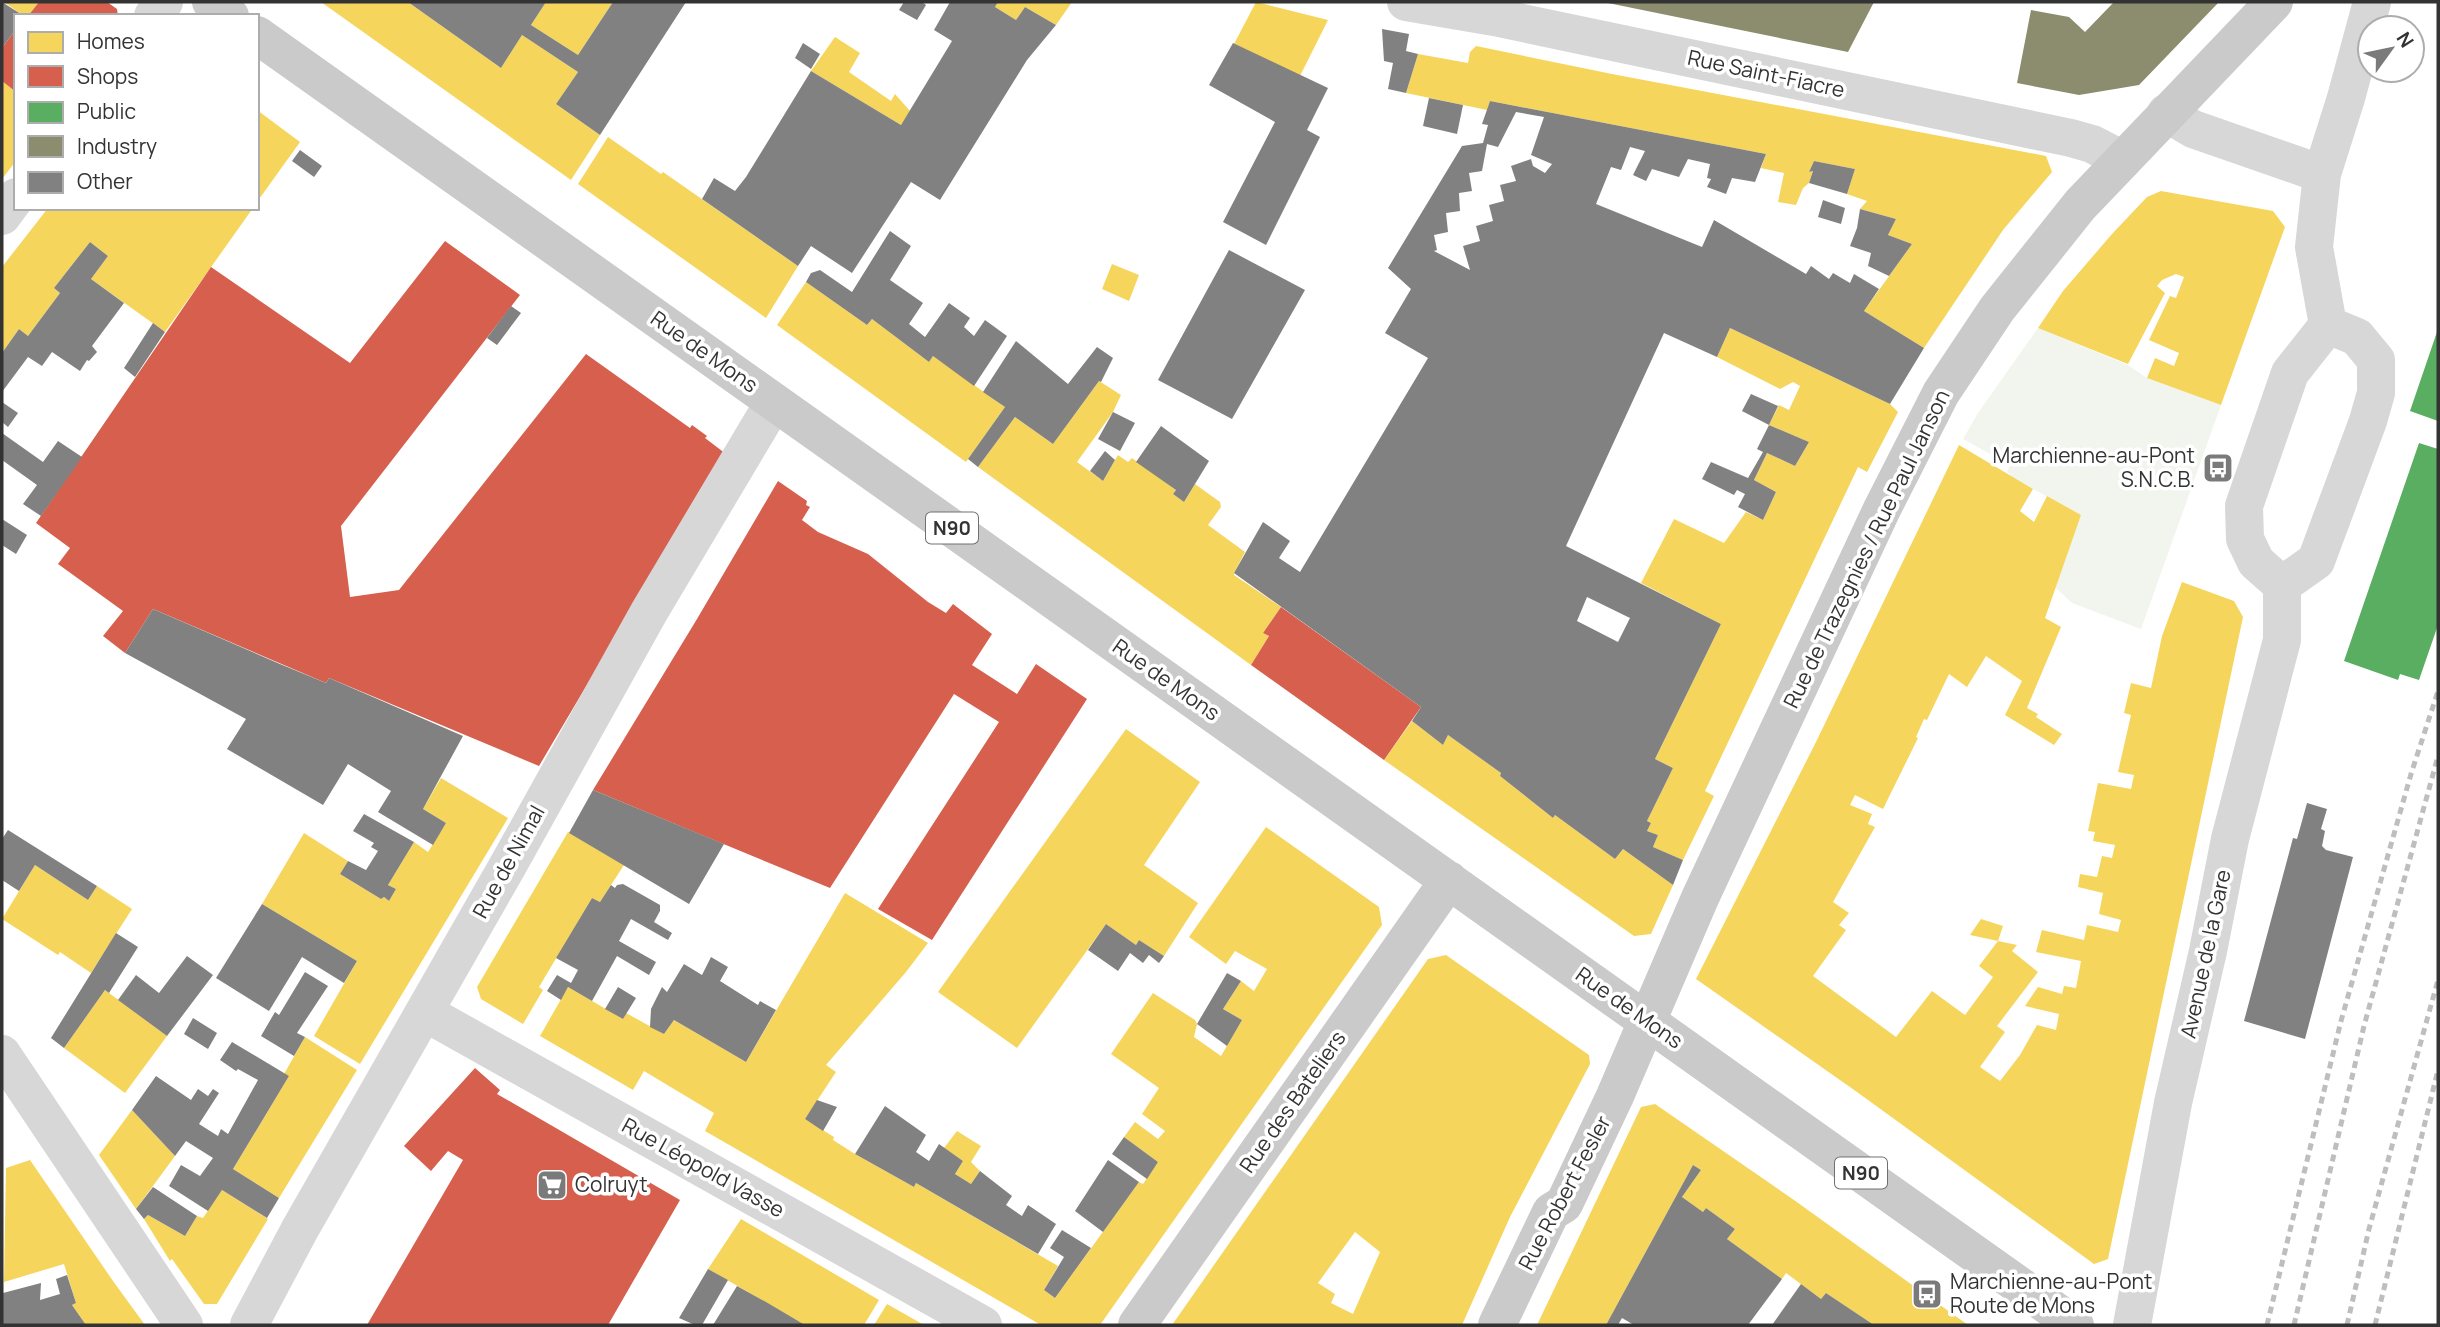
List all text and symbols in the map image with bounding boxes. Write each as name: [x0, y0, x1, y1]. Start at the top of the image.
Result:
legend: [14, 14, 259, 210]
north arrow: [2356, 14, 2426, 84]
text: Homes: [77, 27, 145, 55]
text: N: [2391, 27, 2420, 53]
street label: Rue Saint-Fiacre: [1685, 43, 1847, 103]
text: Shops: [77, 62, 138, 90]
text: Public: [77, 97, 136, 125]
text: Industry: [77, 132, 157, 160]
text: Other: [77, 167, 133, 195]
street label: Rue de Mons: [645, 304, 764, 398]
street label: Rue de Trazegnies / Rue Paul Janson: [1777, 385, 1956, 712]
place label: Marchienne-au-Pont S.N.C.B.: [1993, 441, 2195, 493]
bus stop icon: Marchienne-au-Pont S.N.C.B.: [2201, 451, 2235, 485]
road number: N90: [926, 512, 978, 544]
street label: Rue de Mons: [1107, 632, 1226, 726]
street label: Rue de Nimal: [466, 800, 551, 923]
street label: Avenue de la Gare: [2173, 867, 2237, 1041]
street label: Rue de Mons: [1570, 960, 1689, 1054]
street label: Rue des Bateliers: [1233, 1025, 1352, 1178]
street label: Rue Robert Fesler: [1512, 1110, 1617, 1275]
street label: Rue Léopold Vasse: [617, 1111, 790, 1223]
road number: N90: [1835, 1158, 1887, 1189]
supermarket icon: Colruyt: [535, 1168, 569, 1202]
place label: Colruyt: [575, 1170, 648, 1198]
place label: Marchienne-au-Pont Route de Mons: [1950, 1267, 2153, 1319]
bus stop icon: Marchienne-au-Pont Route de Mons: [1910, 1277, 1944, 1311]

